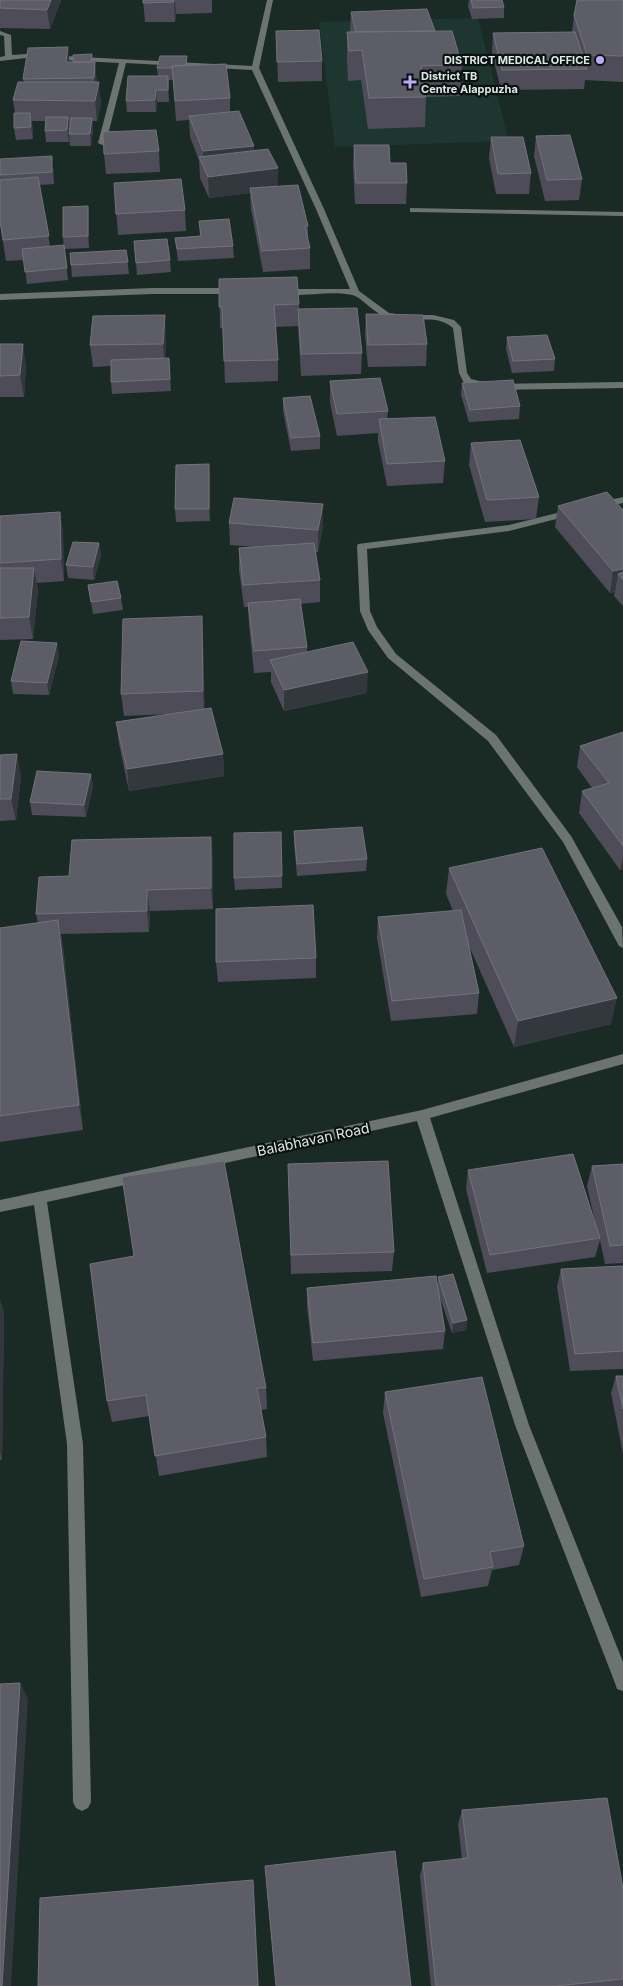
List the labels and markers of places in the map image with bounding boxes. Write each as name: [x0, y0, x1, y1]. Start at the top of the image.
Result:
place label: DISTRICT MEDICAL OFFICE: [444, 53, 590, 67]
marker: DISTRICT MEDICAL OFFICE: [594, 54, 606, 66]
place label: District TB Centre Alappuzha: [421, 69, 518, 96]
marker: District TB Centre Alappuzha: [403, 75, 417, 89]

